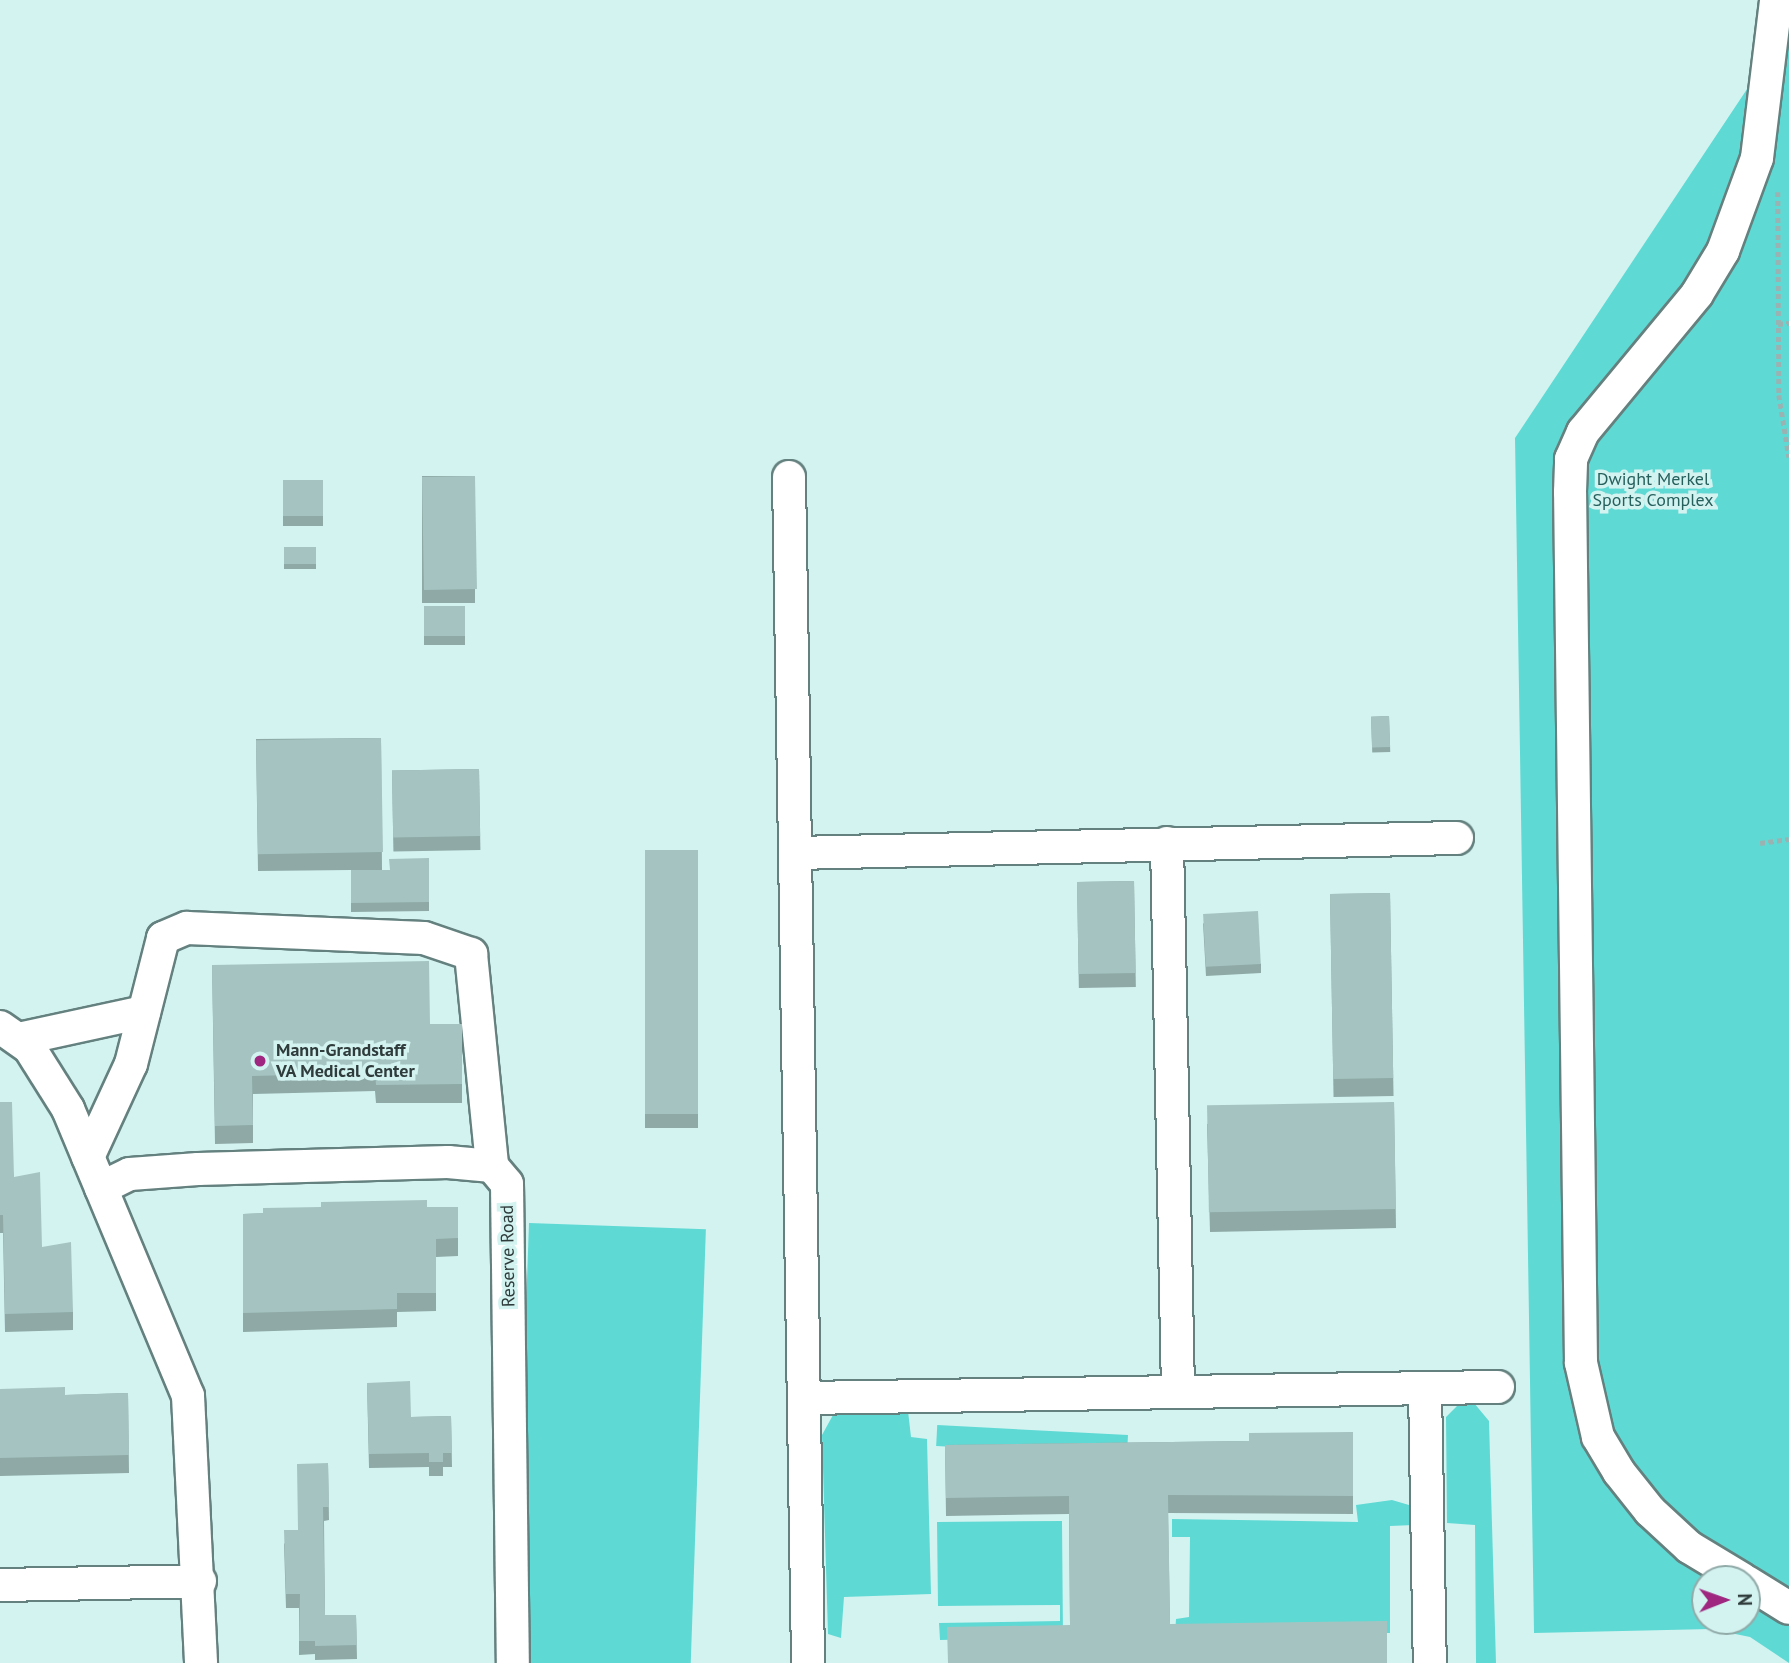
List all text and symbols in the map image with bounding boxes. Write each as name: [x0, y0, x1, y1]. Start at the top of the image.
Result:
park label: Dwight Merkel Sports Complex: [1593, 469, 1713, 512]
place label: Mann-Grandstaff VA Medical Center: [276, 1040, 416, 1082]
marker: Mann-Grandstaff VA Medical Center: [250, 1051, 270, 1071]
street label: Reserve Road: [496, 1205, 520, 1307]
north arrow: [1691, 1565, 1761, 1635]
text: N: [1733, 1593, 1757, 1606]

